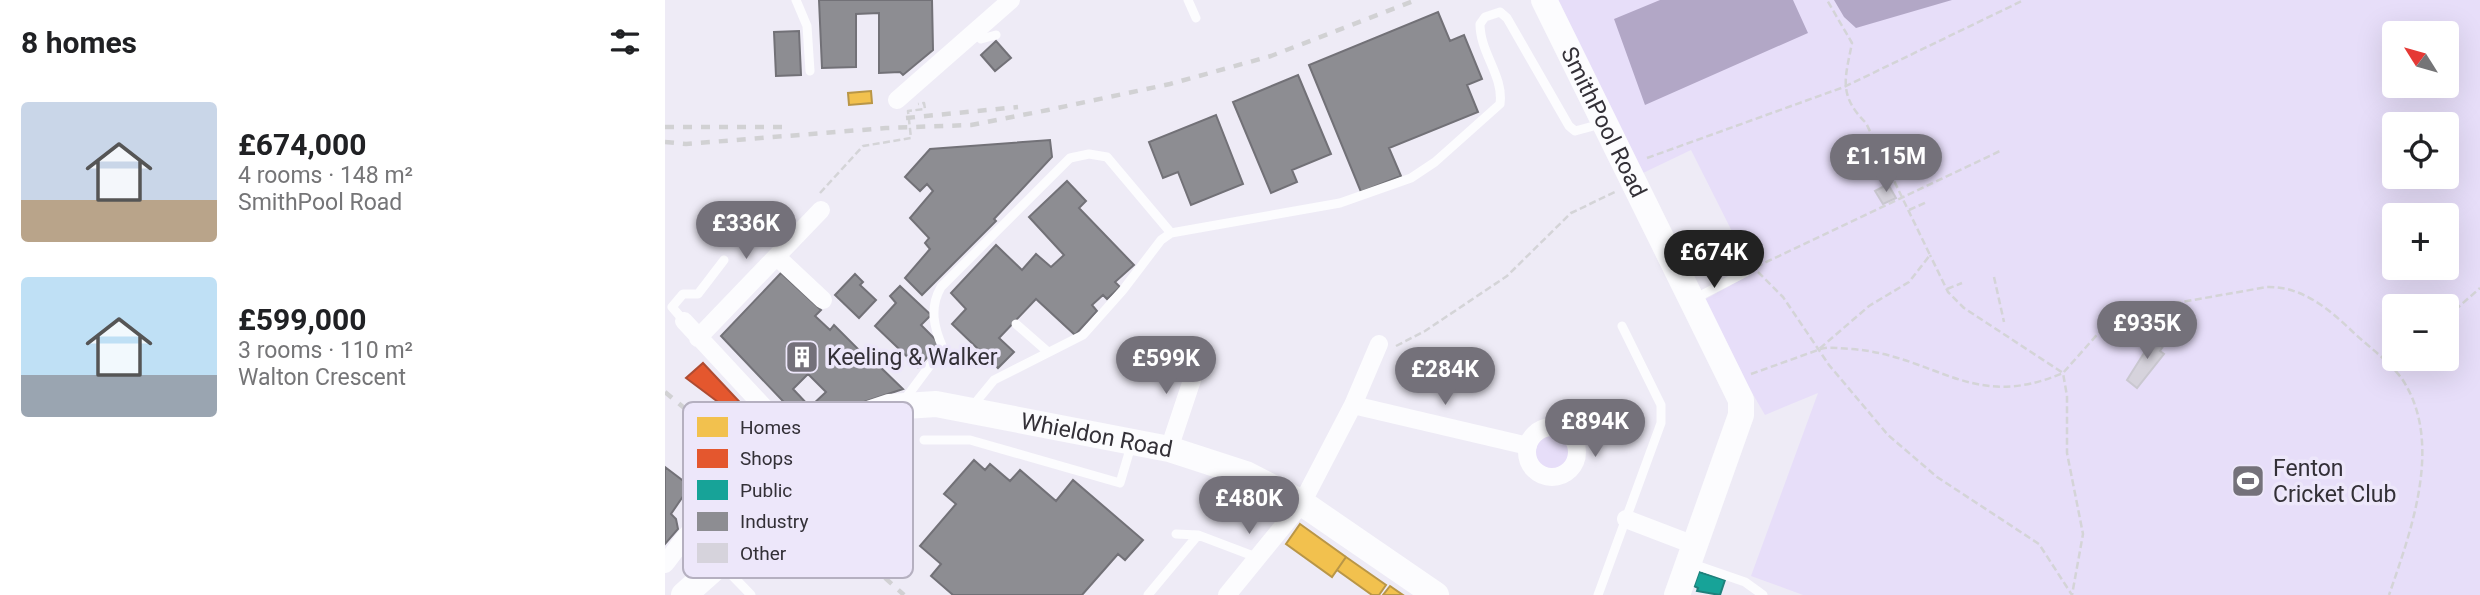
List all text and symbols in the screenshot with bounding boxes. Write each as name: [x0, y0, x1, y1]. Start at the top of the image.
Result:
north arrow: [2382, 21, 2459, 98]
map controls: [2382, 21, 2459, 371]
icon: filters: [606, 23, 644, 61]
text: 8 homes: [21, 25, 137, 60]
street label: SmithPool Road: [1556, 42, 1653, 202]
button: locate: [2382, 112, 2459, 189]
text: £674,000: [238, 127, 366, 162]
icon: home: [77, 130, 161, 214]
pin: £1.15M: [1829, 134, 1943, 194]
text: £1.15M: [1846, 143, 1926, 170]
text: 4 rooms · 148 m²: [238, 162, 413, 189]
text: SmithPool Road: [238, 189, 402, 216]
pin: £336K: [697, 202, 795, 261]
button: +: [2382, 203, 2459, 280]
text: £336K: [712, 210, 780, 237]
pin: £674K: [1665, 230, 1763, 290]
text: £674K: [1680, 239, 1748, 266]
button: −: [2382, 294, 2459, 371]
text: £599,000: [238, 302, 366, 337]
pin: £935K: [2098, 302, 2196, 361]
icon: home: [77, 305, 161, 389]
text: £935K: [2113, 310, 2181, 337]
pin: £599K: [1117, 336, 1215, 396]
text: 3 rooms · 110 m²: [238, 337, 413, 364]
building icon: Keeling & Walker: [783, 338, 821, 376]
place label: Keeling & Walker: [827, 344, 998, 371]
text: £599K: [1132, 345, 1200, 372]
pin: £284K: [1396, 348, 1494, 407]
text: £284K: [1411, 356, 1479, 383]
text: Walton Crescent: [238, 364, 406, 391]
pin: £894K: [1546, 400, 1644, 459]
legend: [683, 402, 913, 578]
street label: Whieldon Road: [1019, 407, 1175, 463]
text: £894K: [1561, 408, 1629, 435]
text: Homes: [740, 416, 801, 439]
text: Shops: [740, 447, 793, 470]
place label: Fenton Cricket Club: [2273, 455, 2396, 508]
sports icon: Fenton Cricket Club: [2229, 462, 2267, 500]
pin: £480K: [1200, 476, 1298, 536]
text: Public: [740, 479, 792, 502]
text: £480K: [1215, 485, 1283, 512]
text: Industry: [740, 510, 808, 533]
text: Other: [740, 542, 787, 565]

